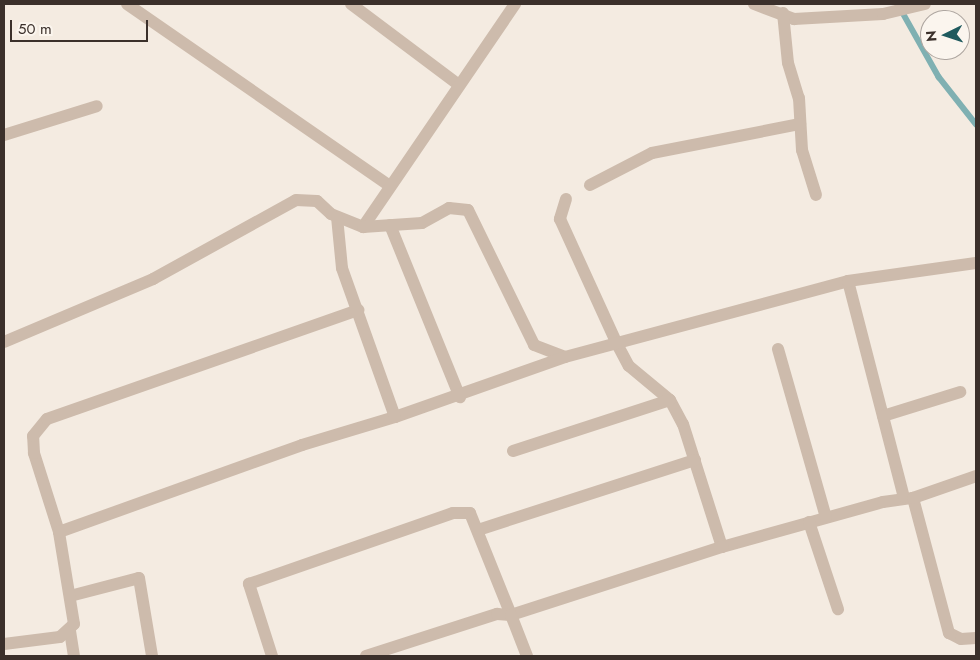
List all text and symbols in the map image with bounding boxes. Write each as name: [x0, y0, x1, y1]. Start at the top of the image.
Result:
scale bar: [12, 10, 150, 42]
north arrow: [920, 10, 970, 60]
text: 50 m: [18, 18, 52, 40]
text: N: [921, 30, 941, 42]

